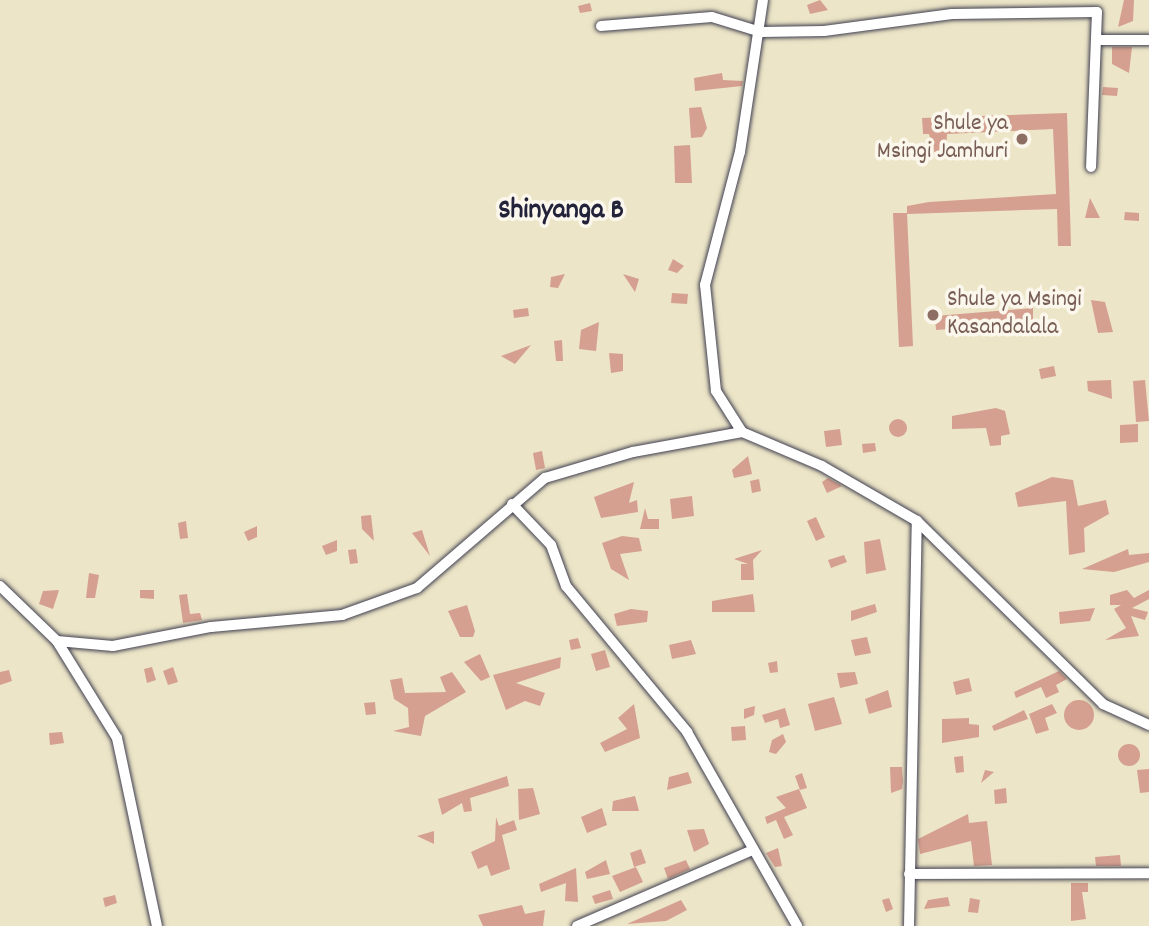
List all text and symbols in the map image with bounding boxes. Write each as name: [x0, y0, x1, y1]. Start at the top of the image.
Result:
place label: Shule ya Msingi Jamhuri: [877, 111, 1008, 167]
marker: Shule ya Msingi Jamhuri: [1014, 131, 1030, 147]
district label: Shinyanga B: [498, 195, 624, 229]
place label: Shule ya Msingi Kasandalala: [947, 287, 1082, 343]
marker: Shule ya Msingi Kasandalala: [925, 307, 941, 323]

